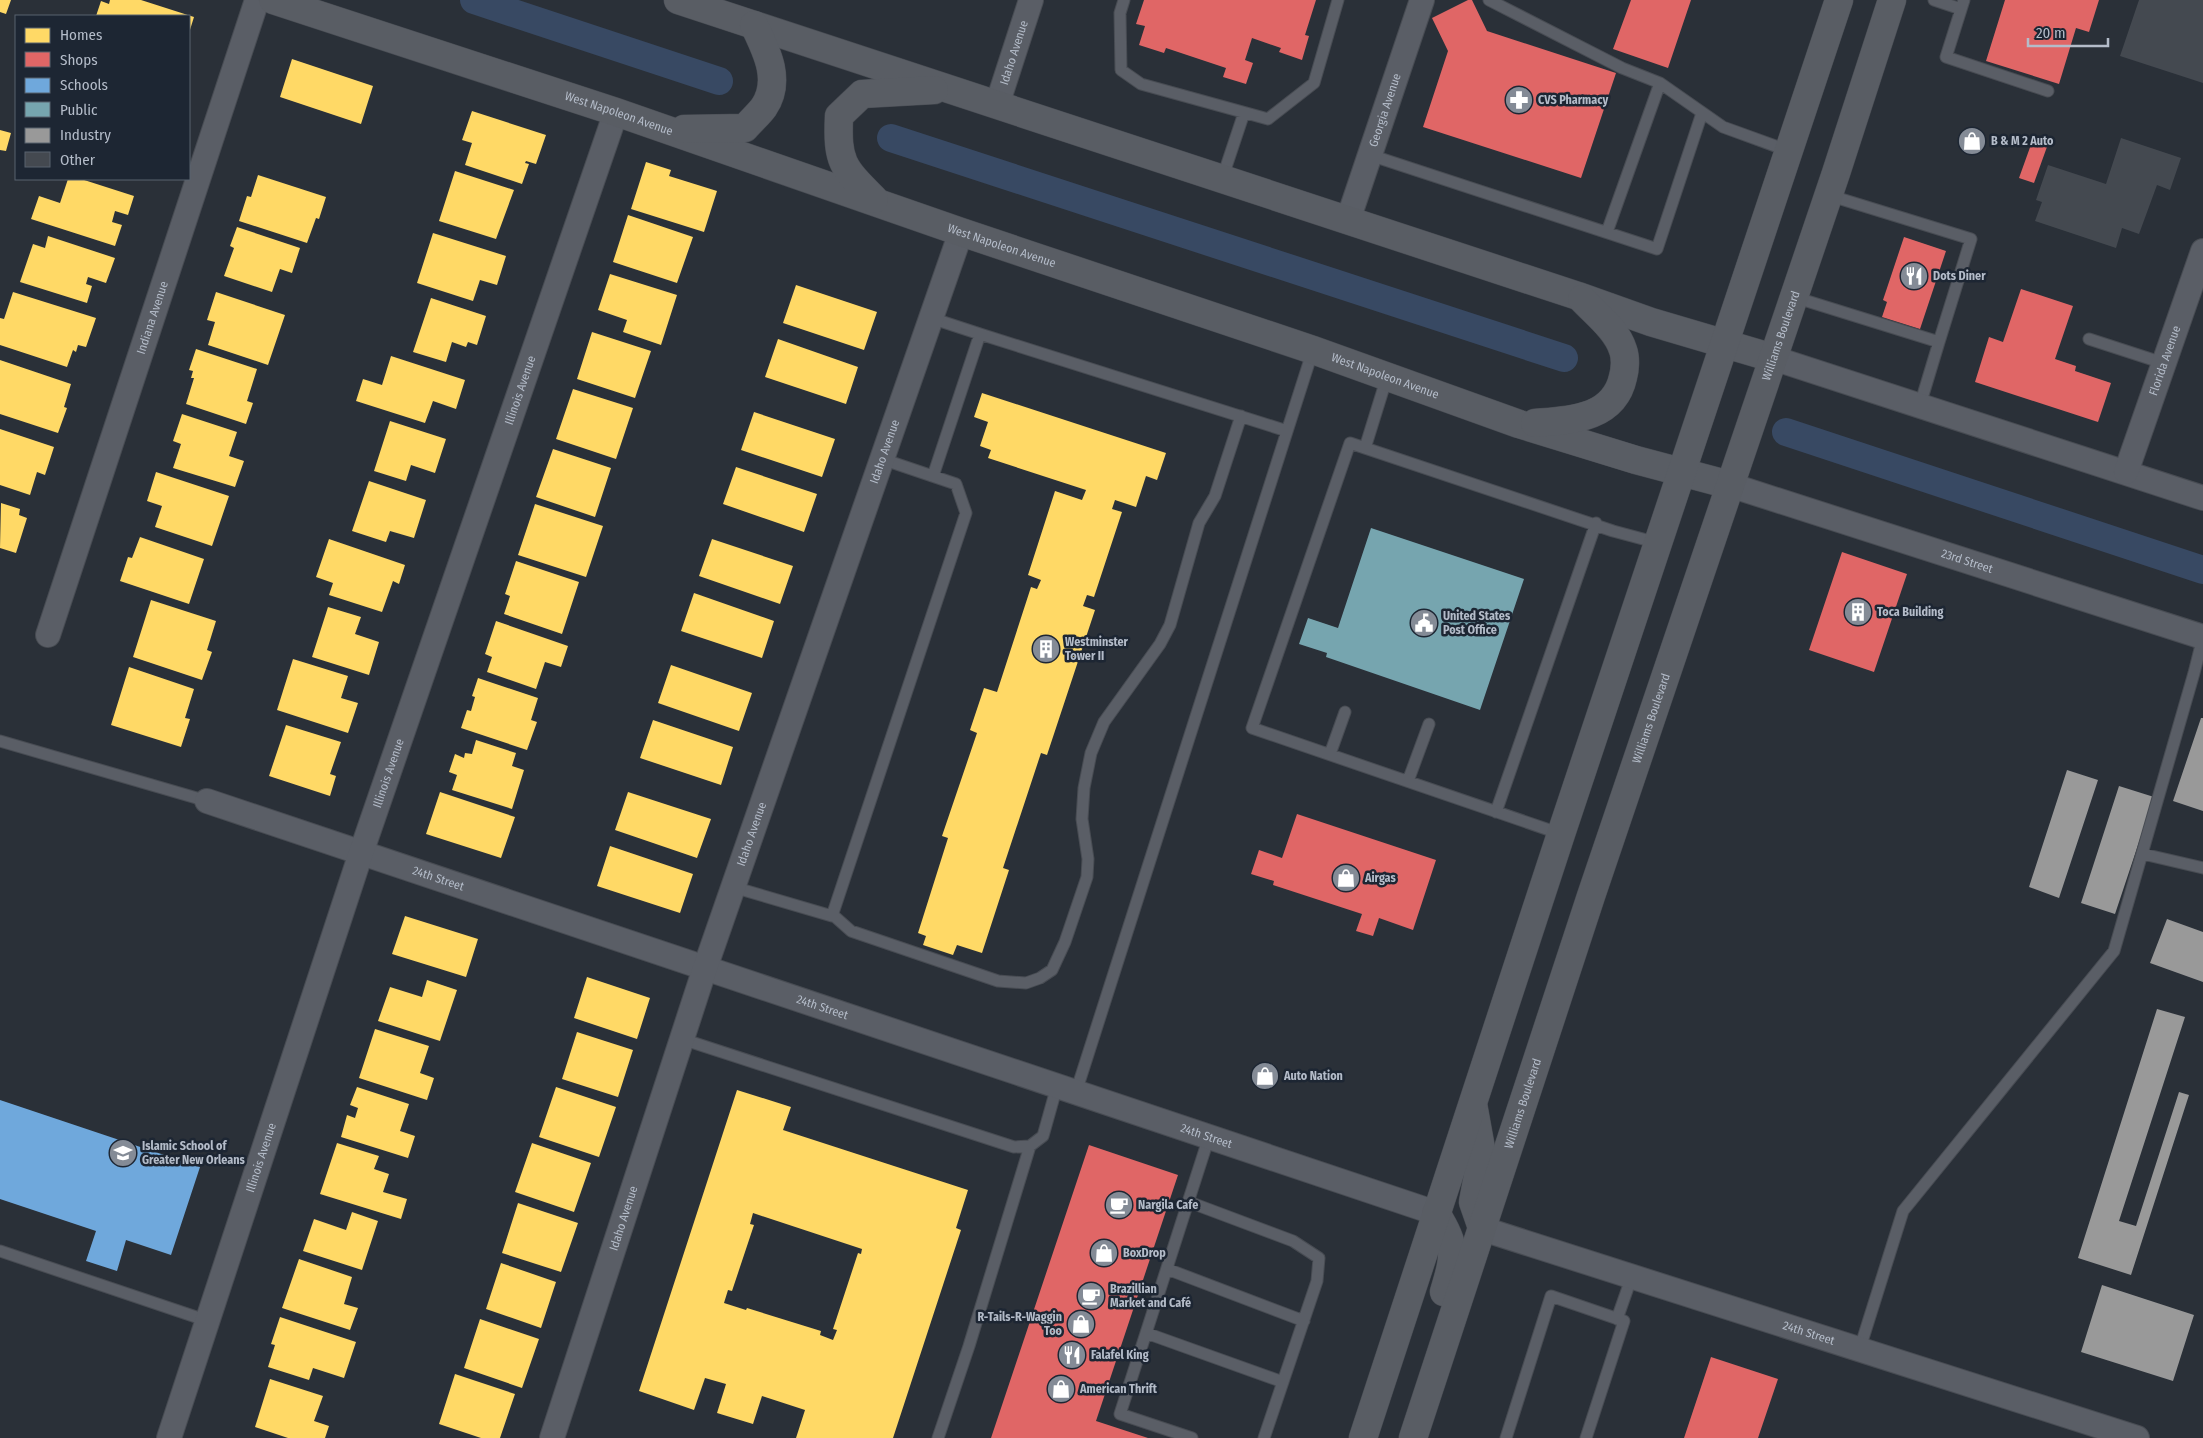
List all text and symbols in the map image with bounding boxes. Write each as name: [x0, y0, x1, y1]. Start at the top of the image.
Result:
legend: [15, 15, 190, 180]
scale bar: [2028, 15, 2108, 47]
street label: Idaho Avenue: [997, 19, 1031, 87]
text: 20 m: [2036, 24, 2066, 42]
text: Homes: [60, 26, 102, 44]
text: Shops: [60, 51, 98, 69]
street label: Georgia Avenue: [1366, 71, 1404, 149]
text: Schools: [60, 76, 108, 94]
pharmacy icon: CVS Pharmacy: [1504, 85, 1534, 115]
street label: West Napoleon Avenue: [563, 89, 675, 138]
place label: CVS Pharmacy: [1538, 93, 1608, 107]
text: Public: [60, 101, 98, 119]
text: Industry: [60, 126, 111, 144]
shop icon: B & M 2 Auto: [1957, 126, 1987, 156]
place label: B & M 2 Auto: [1991, 134, 2054, 148]
text: Other: [60, 151, 96, 169]
street label: West Napoleon Avenue: [946, 221, 1058, 270]
restaurant icon: Dots Diner: [1899, 261, 1929, 291]
place label: Dots Diner: [1933, 269, 1986, 283]
street label: Indiana Avenue: [134, 279, 171, 356]
street label: Williams Boulevard: [1759, 289, 1803, 383]
street label: Florida Avenue: [2146, 324, 2183, 397]
street label: West Napoleon Avenue: [1330, 350, 1441, 402]
street label: Illinois Avenue: [502, 354, 539, 427]
street label: Idaho Avenue: [867, 418, 902, 486]
street label: 23rd Street: [1940, 546, 1995, 576]
building icon: Toca Building: [1843, 597, 1873, 627]
place label: Toca Building: [1877, 605, 1943, 619]
public building icon: United States Post Office: [1409, 608, 1439, 638]
place label: United States Post Office: [1443, 609, 1511, 637]
building icon: Westminster Tower II: [1031, 634, 1061, 664]
place label: Westminster Tower II: [1065, 635, 1129, 663]
street label: Williams Boulevard: [1629, 672, 1673, 765]
street label: Illinois Avenue: [370, 737, 407, 810]
street label: Idaho Avenue: [734, 800, 769, 868]
street label: 24th Street: [411, 863, 466, 894]
shop icon: Airgas: [1331, 863, 1361, 893]
place label: Airgas: [1364, 871, 1396, 885]
street label: 24th Street: [795, 992, 850, 1022]
street label: Williams Boulevard: [1502, 1057, 1544, 1150]
shop icon: Auto Nation: [1250, 1061, 1280, 1091]
place label: Auto Nation: [1283, 1069, 1343, 1083]
street label: Illinois Avenue: [243, 1121, 279, 1194]
street label: 24th Street: [1179, 1121, 1234, 1151]
school or university icon: Islamic School of Greater New Orleans: [108, 1138, 138, 1168]
place label: Islamic School of Greater New Orleans: [142, 1139, 245, 1167]
street label: Idaho Avenue: [606, 1184, 641, 1252]
cafe icon: Nargila Cafe: [1104, 1190, 1134, 1220]
place label: Nargila Cafe: [1138, 1198, 1198, 1212]
shop icon: BoxDrop: [1089, 1238, 1119, 1268]
place label: BoxDrop: [1123, 1246, 1166, 1260]
cafe icon: Brazillian Market and Café: [1076, 1281, 1106, 1311]
place label: Brazillian Market and Café: [1110, 1282, 1191, 1310]
shop icon: R-Tails-R-Waggin Too: [1066, 1309, 1096, 1339]
place label: R-Tails-R-Waggin Too: [977, 1310, 1063, 1338]
street label: 24th Street: [1781, 1318, 1836, 1348]
restaurant icon: Falafel King: [1057, 1340, 1087, 1370]
place label: Falafel King: [1091, 1348, 1149, 1362]
shop icon: American Thrift: [1046, 1374, 1076, 1404]
place label: American Thrift: [1079, 1382, 1158, 1396]

